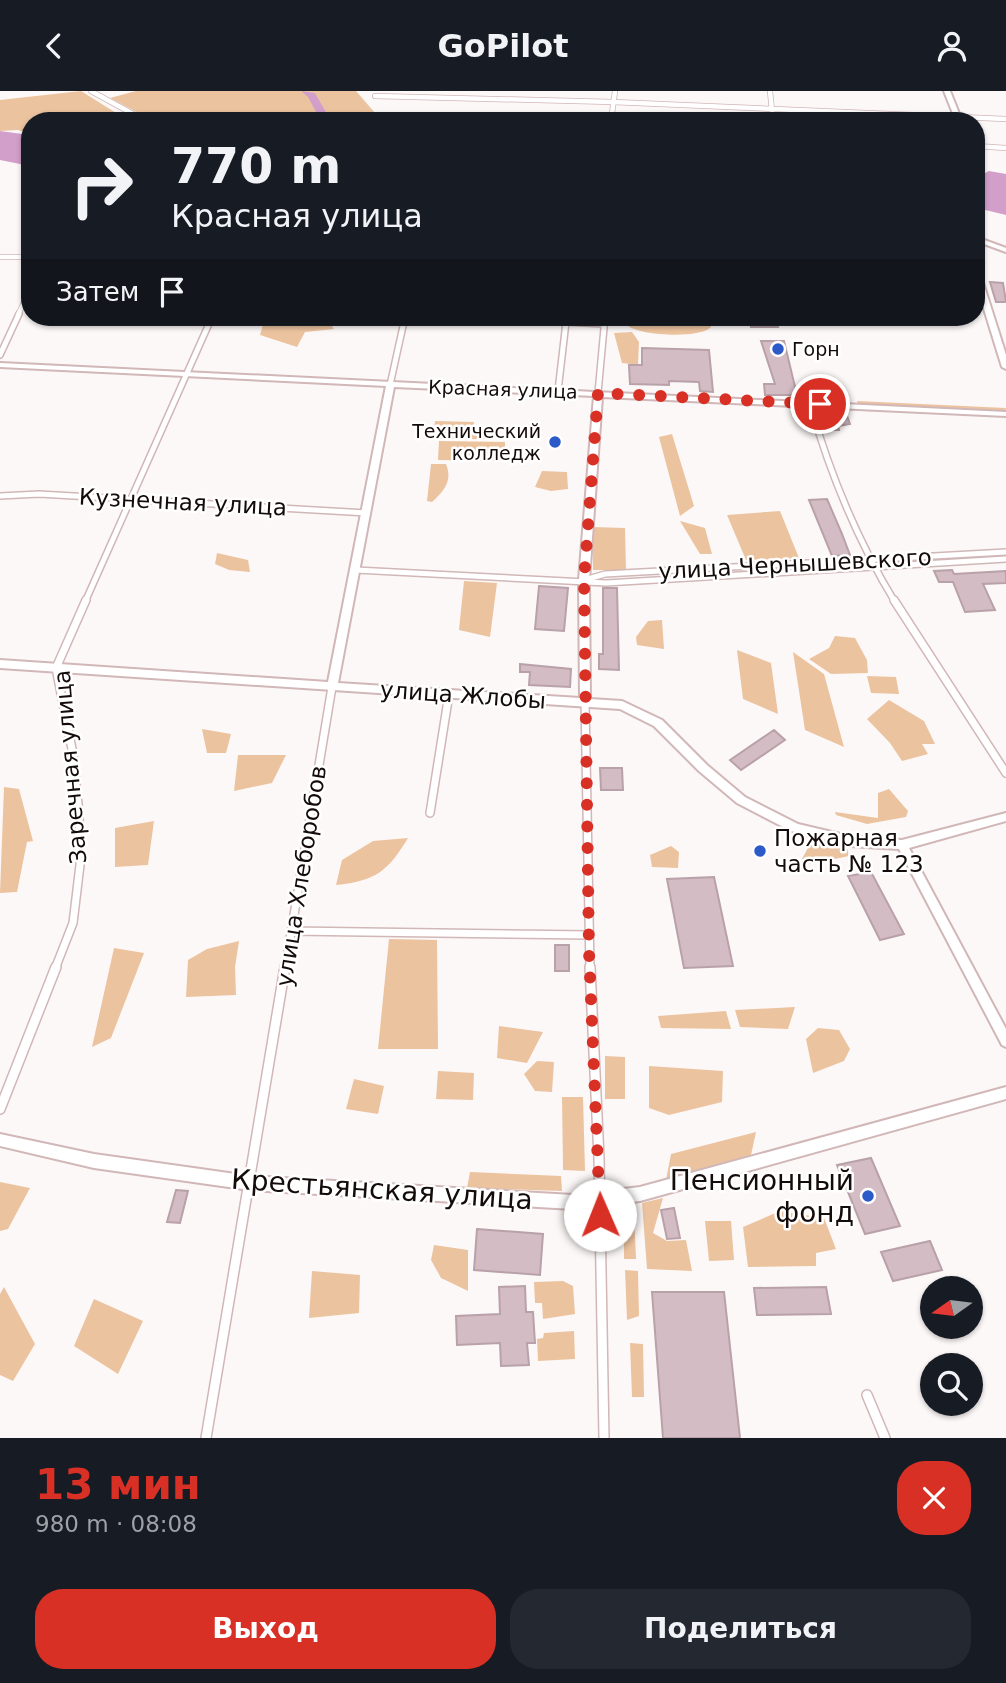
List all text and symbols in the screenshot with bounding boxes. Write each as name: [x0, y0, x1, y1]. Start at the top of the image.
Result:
icon: back: [35, 27, 73, 65]
text: GoPilot: [438, 27, 568, 65]
icon: person: [933, 27, 971, 65]
text: 770 m: [171, 138, 341, 195]
icon: right: [56, 140, 147, 231]
text: Красная улица: [171, 197, 423, 235]
icon: arrive: [153, 273, 191, 311]
text: Затем: [56, 277, 139, 307]
place label: Горн: [792, 338, 840, 360]
marker: Горн: [770, 341, 786, 357]
pin: [790, 374, 850, 434]
street label: Красная улица: [428, 375, 578, 403]
icon: arrive: [801, 385, 839, 423]
place label: Технический колледж: [411, 420, 541, 464]
marker: Технический колледж: [547, 434, 563, 450]
street label: Кузнечная улица: [78, 484, 288, 520]
street label: улица Чернышевского: [658, 544, 932, 584]
street label: Заречная улица: [49, 669, 91, 865]
street label: улица Жлобы: [379, 676, 547, 714]
street label: улица Хлеборобов: [271, 764, 331, 988]
place label: Пожарная часть № 123: [774, 825, 924, 877]
marker: Пожарная часть № 123: [752, 843, 768, 859]
street label: Крестьянская улица: [230, 1162, 534, 1217]
place label: Пенсионный фонд: [670, 1164, 854, 1229]
position arrow: [563, 1178, 637, 1252]
marker: Пенсионный фонд: [860, 1188, 876, 1204]
north arrow: [920, 1276, 984, 1339]
map controls: [920, 1276, 983, 1416]
button: search: [920, 1353, 983, 1416]
text: 13 мин: [35, 1460, 201, 1509]
button: close: [897, 1461, 971, 1535]
text: 980 m · 08:08: [35, 1511, 197, 1537]
button: Выход: [35, 1589, 496, 1669]
button: Поделиться: [510, 1589, 971, 1669]

